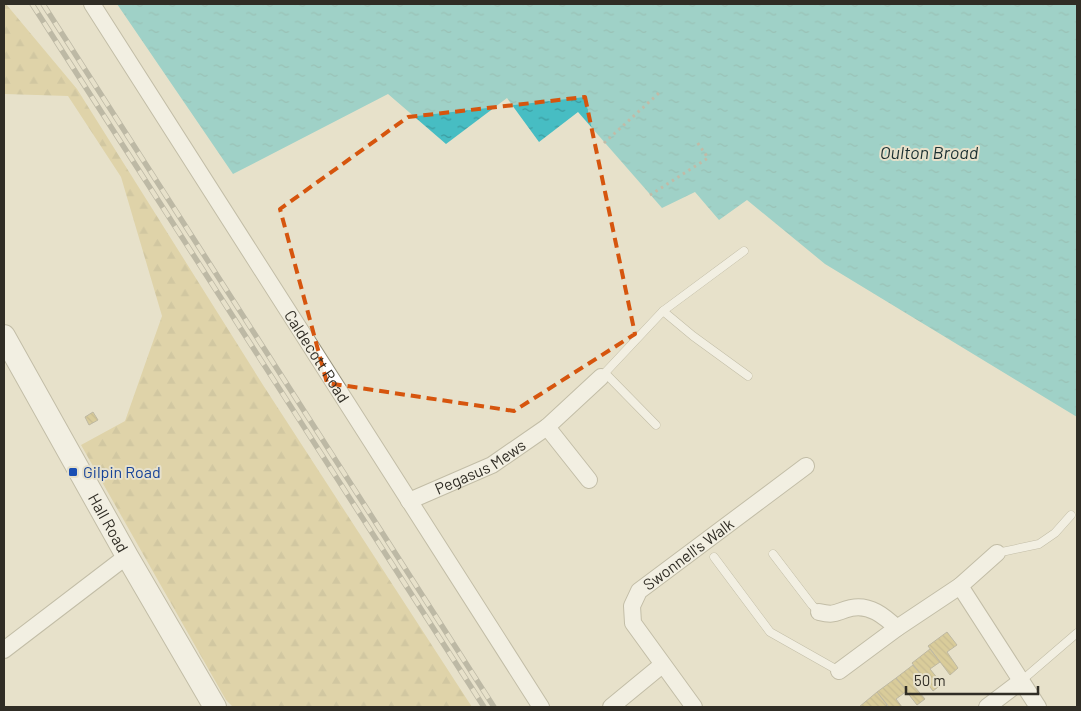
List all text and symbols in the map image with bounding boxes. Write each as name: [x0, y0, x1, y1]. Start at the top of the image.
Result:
water label: Oulton Broad: [880, 141, 979, 163]
street label: Caldecott Road: [281, 306, 354, 406]
street label: Pegasus Mews: [432, 435, 529, 498]
place label: Gilpin Road: [83, 462, 161, 481]
marker: Gilpin Road: [67, 466, 79, 478]
street label: Hall Road: [85, 490, 133, 555]
street label: Swonnell's Walk: [639, 514, 737, 594]
scale bar: [906, 664, 1038, 696]
text: 50 m: [914, 671, 946, 689]

